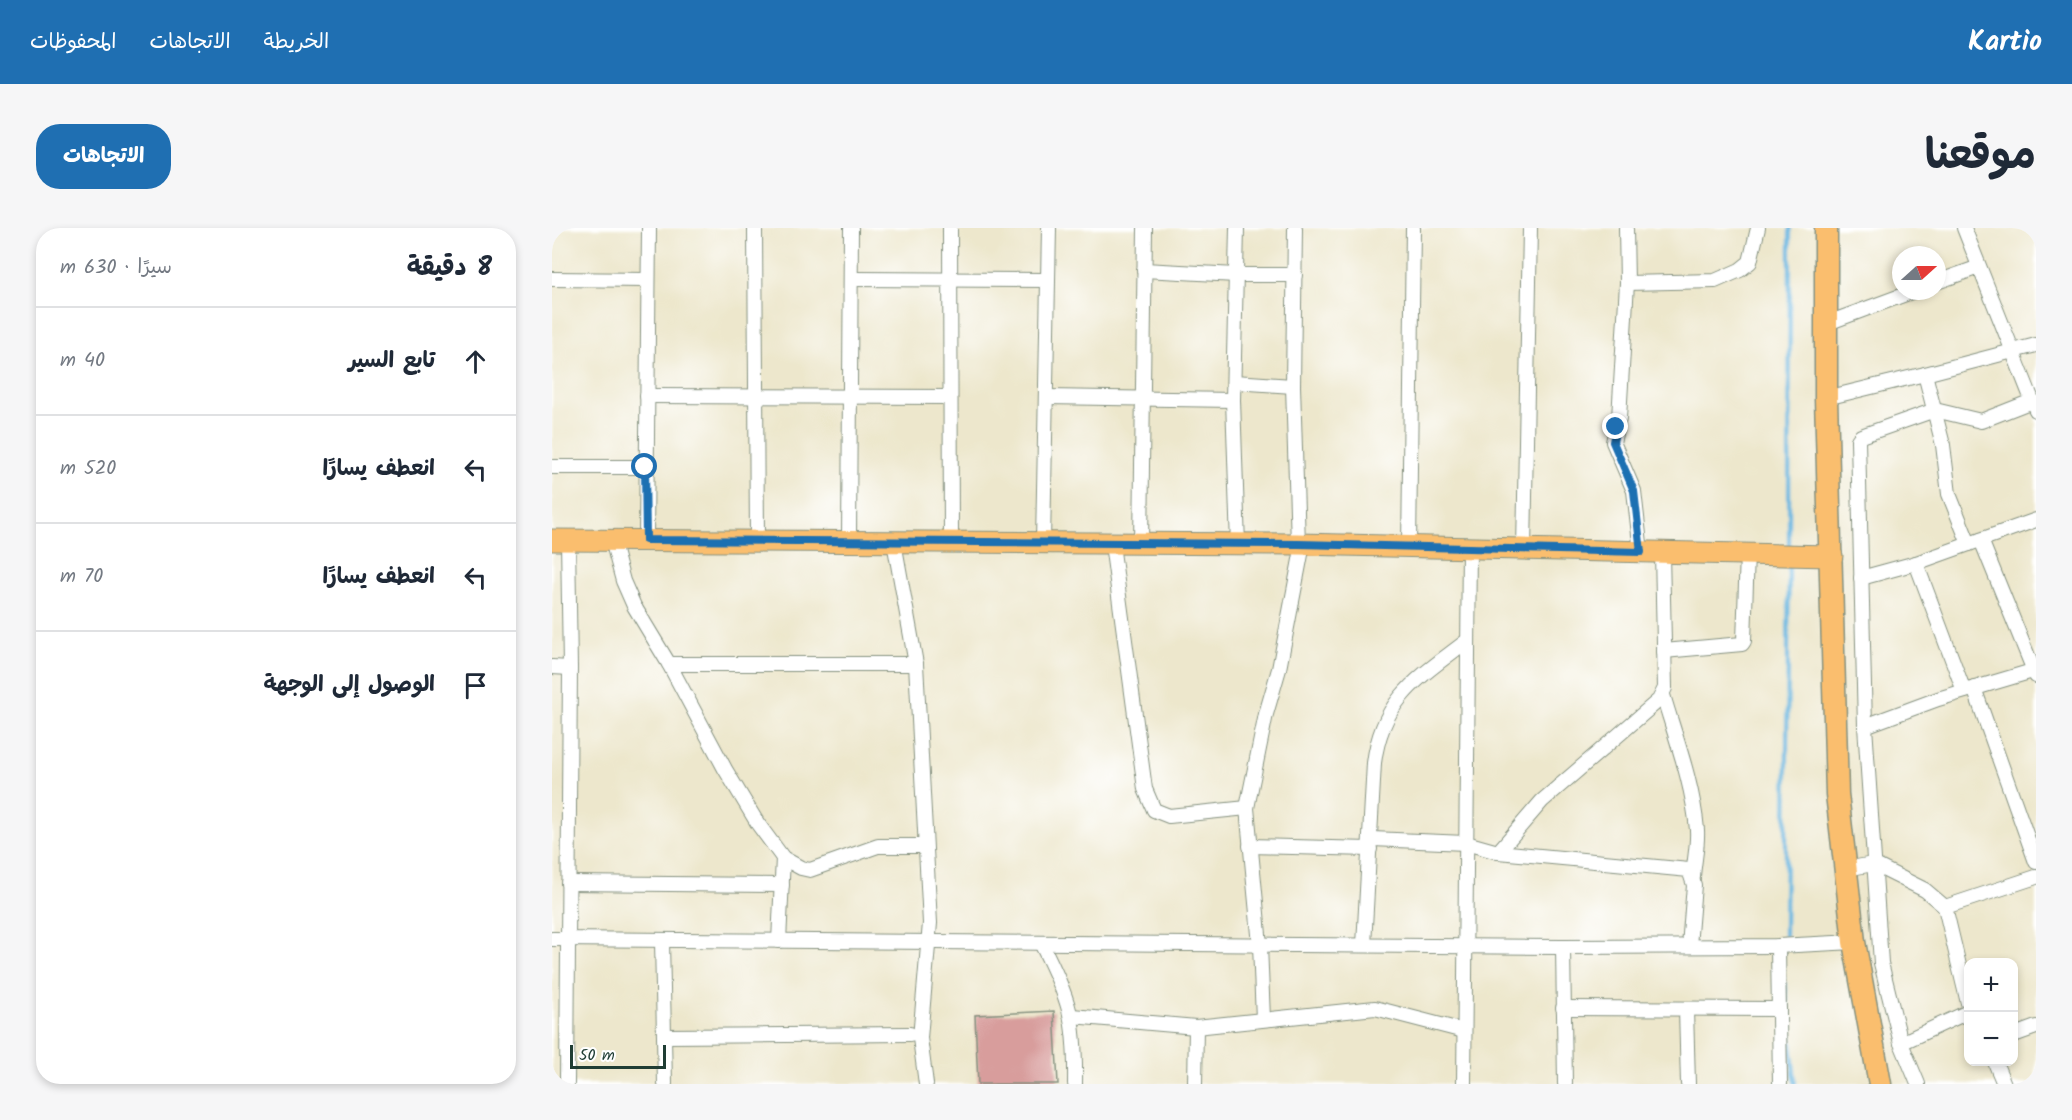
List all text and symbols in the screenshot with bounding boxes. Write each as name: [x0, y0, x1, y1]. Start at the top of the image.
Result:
text: Kartio: [1968, 20, 2042, 65]
text: المحفوظات: [30, 26, 116, 59]
text: الاتجاهات: [149, 26, 231, 59]
text: الخريطة: [264, 26, 329, 59]
text: موقعنا: [1925, 123, 2036, 190]
button: الاتجاهات: [36, 124, 171, 189]
north arrow: [1892, 246, 1946, 300]
text: 8 دقيقة: [407, 247, 492, 289]
text: سيرًا · 630 m: [60, 252, 172, 284]
text: تابع السير: [348, 344, 435, 379]
text: 40 m: [60, 345, 105, 377]
icon: ahead: [459, 345, 492, 378]
route end: [1602, 413, 1628, 439]
text: انعطف يسارًا: [323, 452, 435, 487]
text: 520 m: [60, 453, 116, 485]
icon: left: [459, 453, 492, 486]
route start: [631, 453, 657, 479]
text: انعطف يسارًا: [323, 560, 435, 595]
text: 70 m: [60, 561, 103, 593]
icon: left: [459, 561, 492, 594]
text: الوصول إلى الوجهة: [263, 668, 435, 703]
icon: arrive: [459, 669, 492, 702]
map controls: [1964, 958, 2018, 1066]
button: +: [1964, 958, 2018, 1012]
button: −: [1964, 1012, 2018, 1066]
scale bar: [570, 1042, 666, 1070]
text: 50 m: [579, 1043, 615, 1068]

